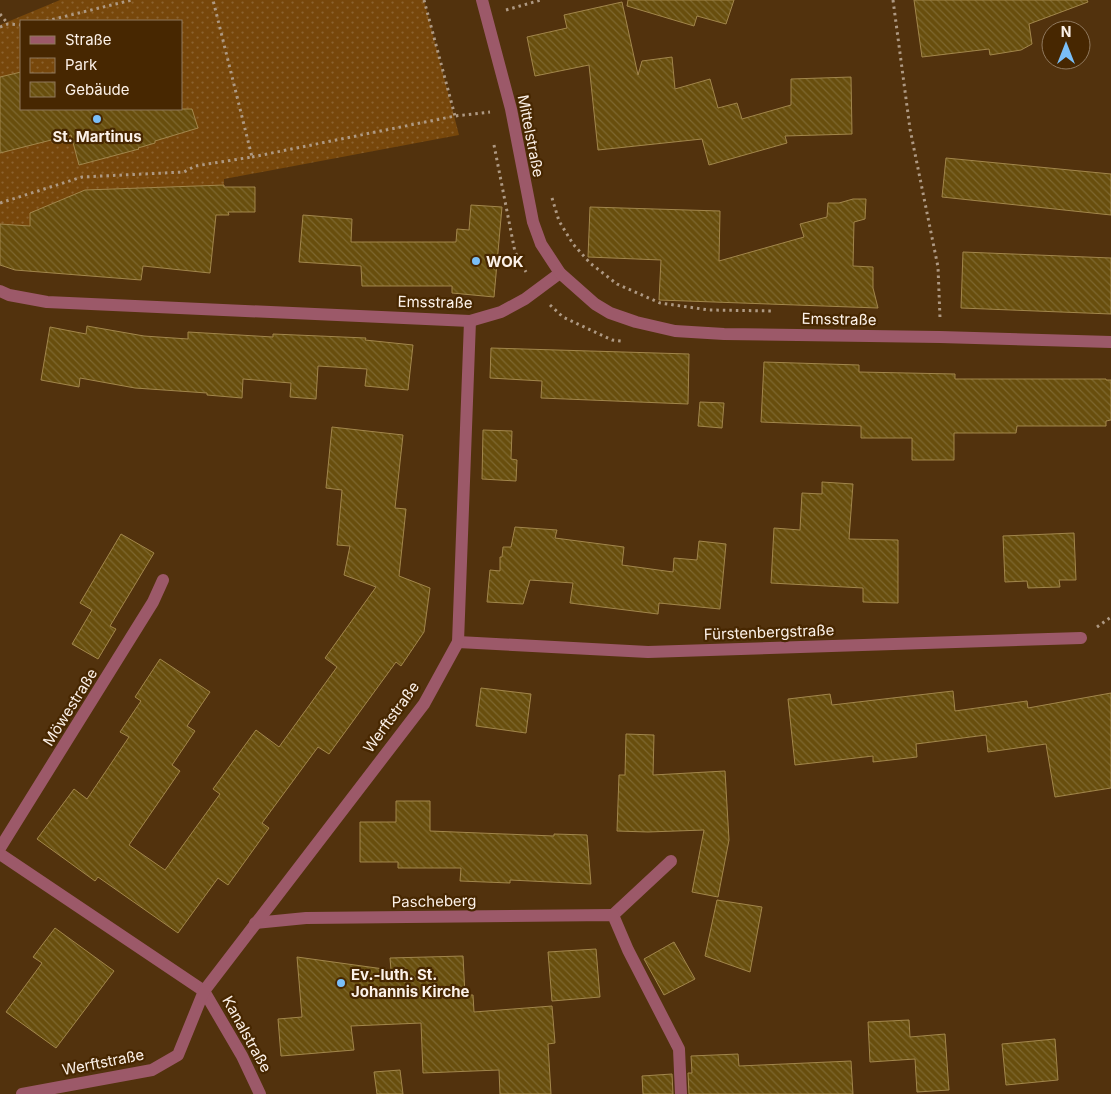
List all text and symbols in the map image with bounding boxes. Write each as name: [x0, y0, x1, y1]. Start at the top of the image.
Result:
legend: [20, 20, 182, 110]
north arrow: [1041, 20, 1091, 70]
text: N: [1061, 23, 1071, 40]
text: Straße: [65, 30, 112, 49]
text: Park: [65, 55, 98, 74]
text: Gebäude: [65, 80, 130, 99]
street label: Mittelstraße: [514, 93, 548, 179]
marker: St. Martinus: [91, 113, 103, 125]
place label: St. Martinus: [52, 127, 142, 146]
place label: WOK: [486, 252, 524, 271]
marker: WOK: [470, 255, 482, 267]
street label: Emsstraße: [397, 292, 473, 312]
street label: Emsstraße: [801, 309, 877, 329]
street label: Fürstenbergstraße: [703, 620, 835, 644]
street label: Möwestraße: [39, 665, 101, 749]
street label: Werftstraße: [359, 678, 423, 756]
street label: Pascheberg: [392, 891, 476, 911]
place label: Ev.-luth. St. Johannis Kirche: [351, 965, 470, 1001]
marker: Ev.-luth. St. Johannis Kirche: [335, 977, 347, 989]
street label: Kanalstraße: [218, 993, 276, 1075]
street label: Werftstraße: [60, 1045, 146, 1079]

